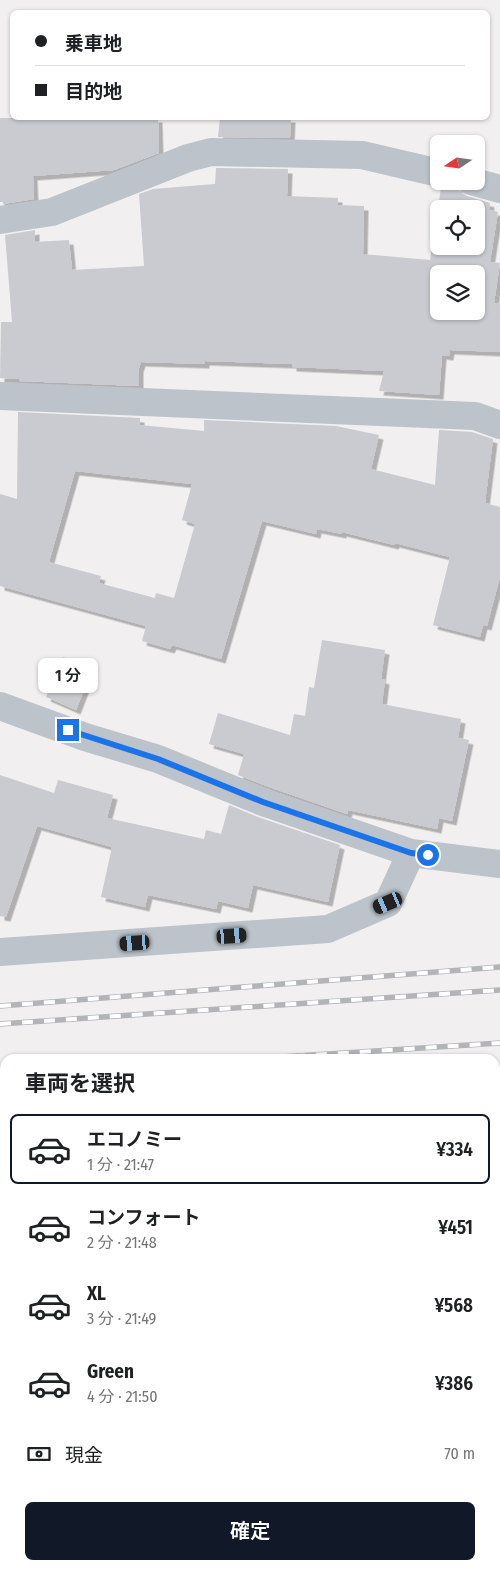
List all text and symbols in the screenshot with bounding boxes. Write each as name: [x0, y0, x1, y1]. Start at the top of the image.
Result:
text: 乗車地: [65, 32, 122, 55]
text: 目的地: [65, 80, 122, 103]
north arrow: [430, 135, 485, 190]
map controls: [430, 135, 485, 320]
button: locate: [430, 200, 485, 255]
button: layers: [430, 265, 485, 320]
callout: 1 分: [38, 658, 98, 692]
text: 1 分: [55, 666, 81, 685]
route end: [57, 719, 79, 741]
route start: [417, 844, 439, 866]
car: [371, 890, 404, 916]
car: [216, 927, 247, 945]
car: [119, 934, 150, 952]
text: 車両を選択: [25, 1070, 135, 1097]
icon: car: [27, 1127, 72, 1172]
text: エコノミー: [87, 1128, 182, 1151]
text: ¥334: [436, 1138, 473, 1161]
text: 1 分 · 21:47: [87, 1155, 154, 1174]
icon: car: [27, 1205, 72, 1250]
text: コンフォート: [87, 1206, 200, 1229]
text: ¥451: [438, 1216, 473, 1239]
text: 2 分 · 21:48: [87, 1233, 157, 1252]
text: XL: [87, 1282, 106, 1305]
icon: car: [27, 1283, 72, 1328]
text: ¥568: [435, 1294, 473, 1317]
text: 3 分 · 21:49: [87, 1309, 156, 1328]
text: Green: [87, 1360, 134, 1383]
icon: car: [27, 1361, 72, 1406]
text: ¥386: [435, 1372, 473, 1395]
text: 4 分 · 21:50: [87, 1387, 158, 1406]
icon: cash: [25, 1440, 53, 1468]
text: 現金: [65, 1444, 103, 1467]
text: 70 m: [444, 1444, 475, 1463]
button: 確定: [25, 1502, 475, 1560]

